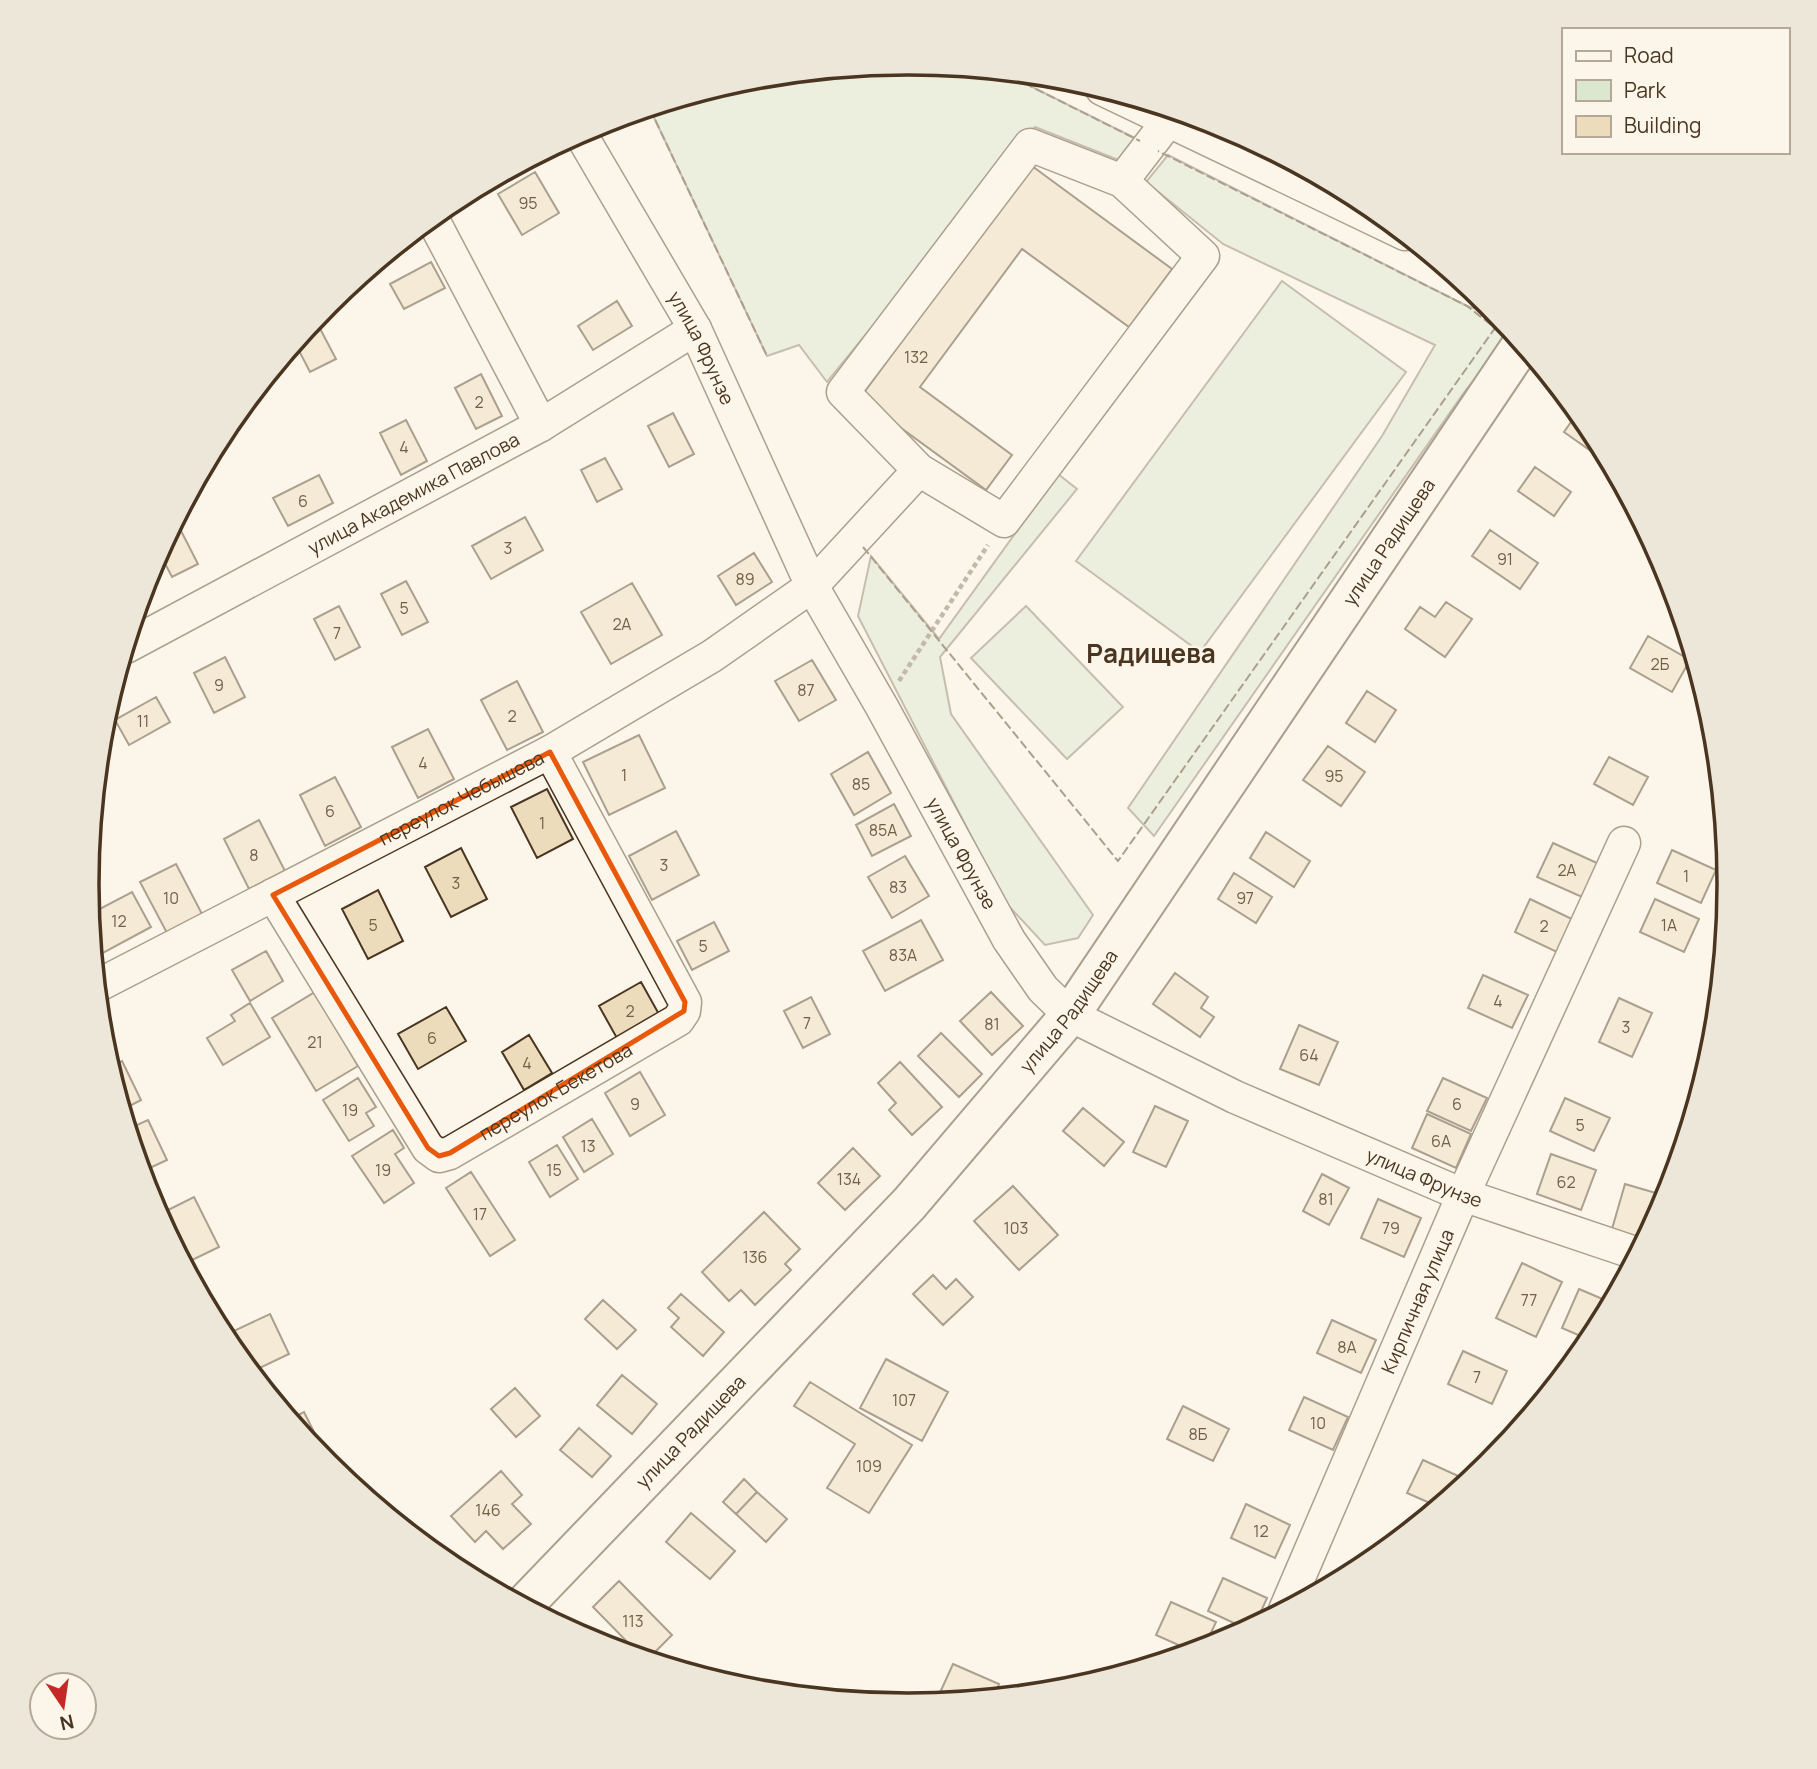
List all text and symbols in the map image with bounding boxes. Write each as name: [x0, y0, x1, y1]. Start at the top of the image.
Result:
legend: [1562, 28, 1789, 154]
text: Road: [1624, 41, 1674, 69]
text: Park: [1624, 76, 1666, 104]
text: Building: [1624, 111, 1701, 139]
house number: 95: [518, 192, 538, 214]
street label: улица Фрунзе: [662, 286, 741, 409]
house number: 132: [904, 346, 928, 368]
house number: 2: [474, 391, 484, 413]
street label: улица Академика Павлова: [303, 426, 524, 560]
house number: 4: [399, 436, 409, 458]
street label: улица Радищева: [1336, 473, 1441, 611]
house number: 6: [298, 490, 308, 512]
house number: 3: [504, 537, 512, 559]
house number: 91: [1497, 548, 1513, 570]
house number: 89: [735, 568, 755, 590]
house number: 5: [399, 597, 409, 619]
house number: 2А: [613, 613, 631, 635]
house number: 7: [333, 622, 341, 644]
district label: Радищева: [1086, 635, 1216, 671]
house number: 2Б: [1651, 653, 1670, 675]
house number: 9: [214, 674, 224, 696]
house number: 87: [797, 679, 815, 701]
house number: 2: [507, 705, 517, 727]
house number: 11: [137, 710, 149, 732]
street label: переулок Чебышева: [374, 744, 548, 851]
house number: 4: [418, 752, 428, 774]
house number: 1: [621, 764, 627, 786]
house number: 95: [1324, 765, 1344, 787]
house number: 85: [852, 773, 870, 795]
street label: улица Фрунзе: [921, 793, 1003, 914]
house number: 6: [325, 800, 335, 822]
house number: 1: [539, 812, 545, 834]
house number: 85А: [869, 819, 897, 841]
house number: 8: [249, 844, 259, 866]
house number: 3: [660, 854, 668, 876]
house number: 2А: [1558, 859, 1576, 881]
house number: 1: [1683, 865, 1689, 887]
house number: 3: [452, 872, 460, 894]
house number: 83: [889, 876, 907, 898]
house number: 10: [163, 887, 179, 909]
house number: 97: [1236, 887, 1254, 909]
house number: 12: [111, 910, 127, 932]
house number: 5: [368, 914, 378, 936]
house number: 1А: [1661, 914, 1677, 936]
house number: 2: [1539, 915, 1549, 937]
house number: 5: [698, 935, 708, 957]
house number: 83А: [889, 944, 917, 966]
street label: улица Радищева: [1014, 944, 1124, 1078]
house number: 4: [1493, 990, 1503, 1012]
house number: 2: [625, 1000, 635, 1022]
house number: 7: [803, 1012, 811, 1034]
house number: 81: [984, 1013, 1000, 1035]
house number: 3: [1622, 1016, 1630, 1038]
house number: 6: [427, 1027, 437, 1049]
house number: 21: [307, 1031, 323, 1053]
street label: переулок Бекетова: [474, 1037, 637, 1146]
house number: 64: [1299, 1044, 1319, 1066]
house number: 4: [522, 1052, 532, 1074]
house number: 9: [630, 1093, 640, 1115]
house number: 6: [1452, 1093, 1462, 1115]
house number: 19: [342, 1099, 358, 1121]
house number: 5: [1575, 1114, 1585, 1136]
house number: 6А: [1431, 1130, 1451, 1152]
house number: 13: [580, 1135, 596, 1157]
street label: улица Фрунзе: [1362, 1142, 1486, 1214]
house number: 19: [375, 1159, 391, 1181]
house number: 15: [546, 1159, 562, 1181]
house number: 134: [837, 1168, 861, 1190]
house number: 62: [1556, 1171, 1576, 1193]
house number: 81: [1318, 1188, 1334, 1210]
house number: 17: [473, 1203, 487, 1225]
house number: 103: [1004, 1217, 1028, 1239]
house number: 79: [1382, 1217, 1400, 1239]
street label: Кирпичная улица: [1375, 1225, 1460, 1378]
house number: 136: [742, 1246, 768, 1268]
house number: 77: [1521, 1289, 1537, 1311]
house number: 8А: [1337, 1336, 1357, 1358]
house number: 7: [1473, 1366, 1481, 1388]
street label: улица Радищева: [630, 1369, 751, 1494]
house number: 107: [892, 1389, 916, 1411]
house number: 10: [1310, 1412, 1326, 1434]
house number: 8Б: [1189, 1423, 1208, 1445]
house number: 109: [856, 1455, 882, 1477]
house number: 146: [475, 1499, 501, 1521]
house number: 12: [1253, 1520, 1269, 1542]
house number: 113: [622, 1610, 644, 1632]
north arrow: [28, 1671, 98, 1741]
text: N: [57, 1708, 76, 1737]

